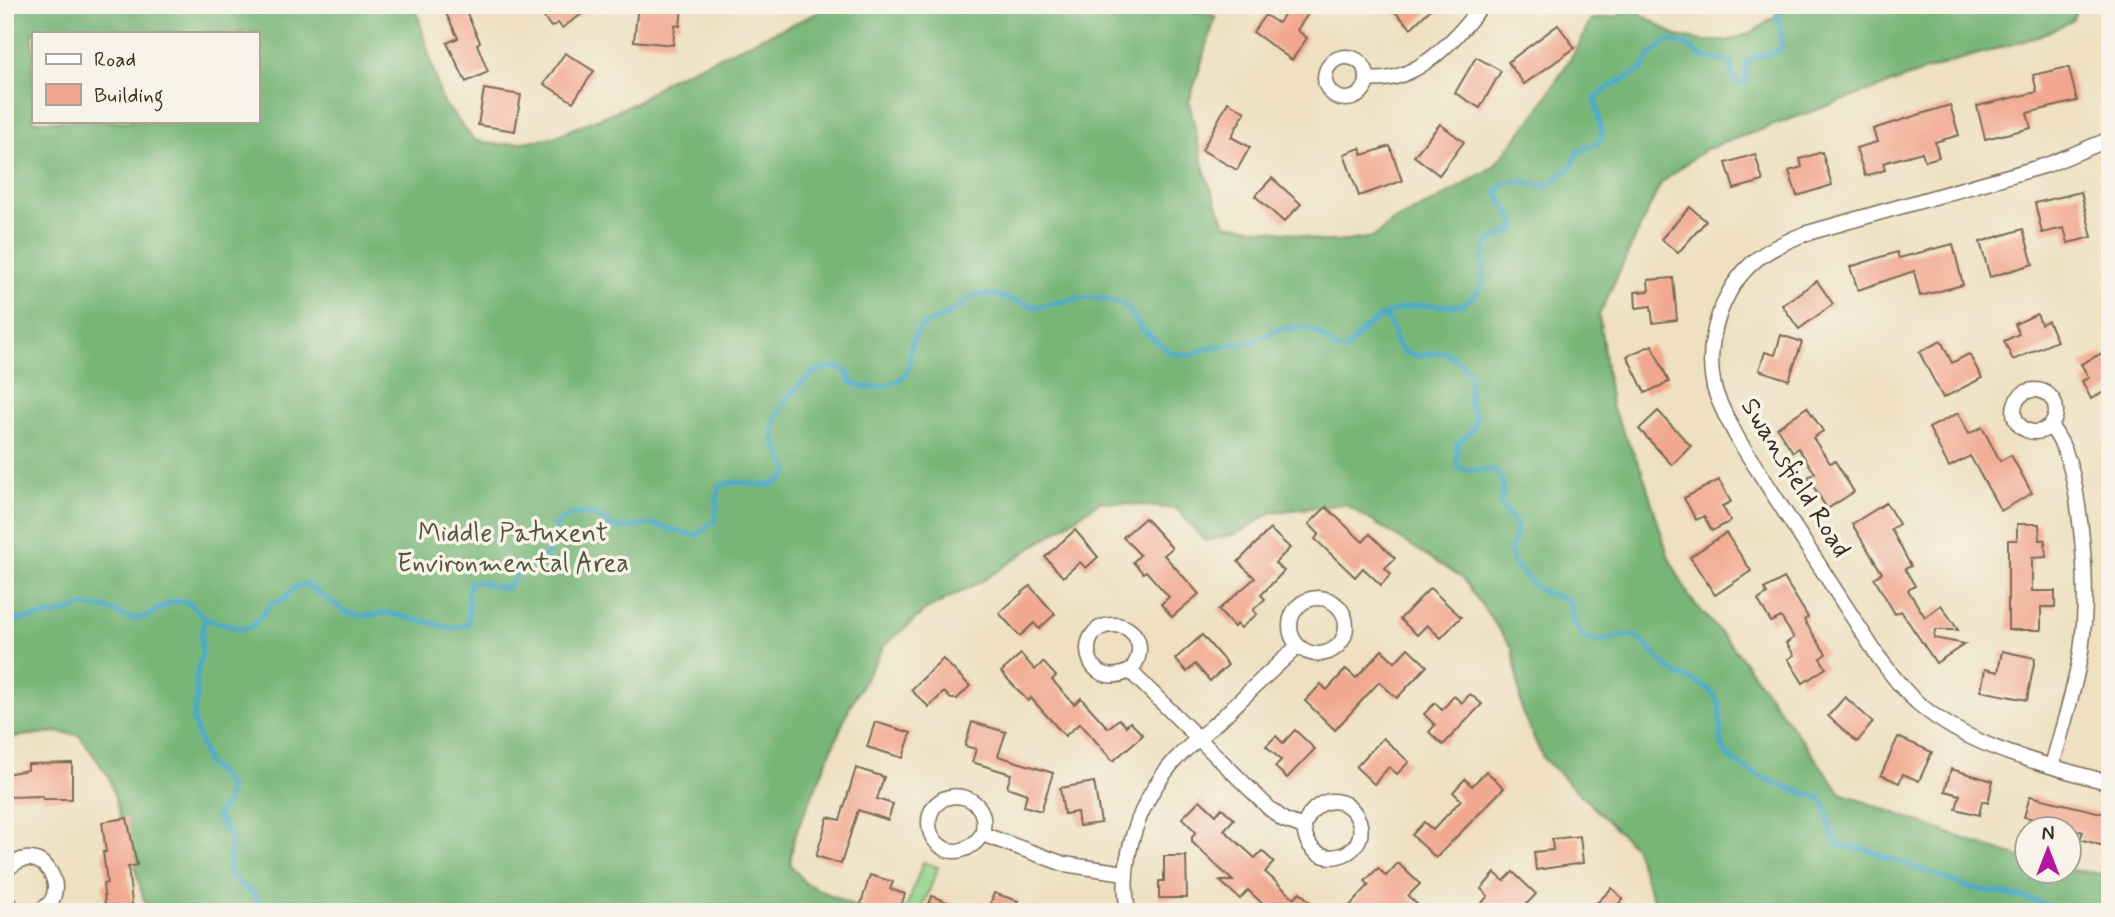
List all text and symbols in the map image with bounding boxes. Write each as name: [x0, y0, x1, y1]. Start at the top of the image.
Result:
legend: [32, 32, 259, 122]
text: Road: [94, 46, 136, 74]
text: Building: [94, 82, 164, 112]
street label: Swansfield Road: [1732, 392, 1858, 564]
park label: Middle Patuxent Environmental Area: [397, 517, 629, 581]
north arrow: [2014, 816, 2084, 886]
text: N: [2042, 822, 2054, 847]

